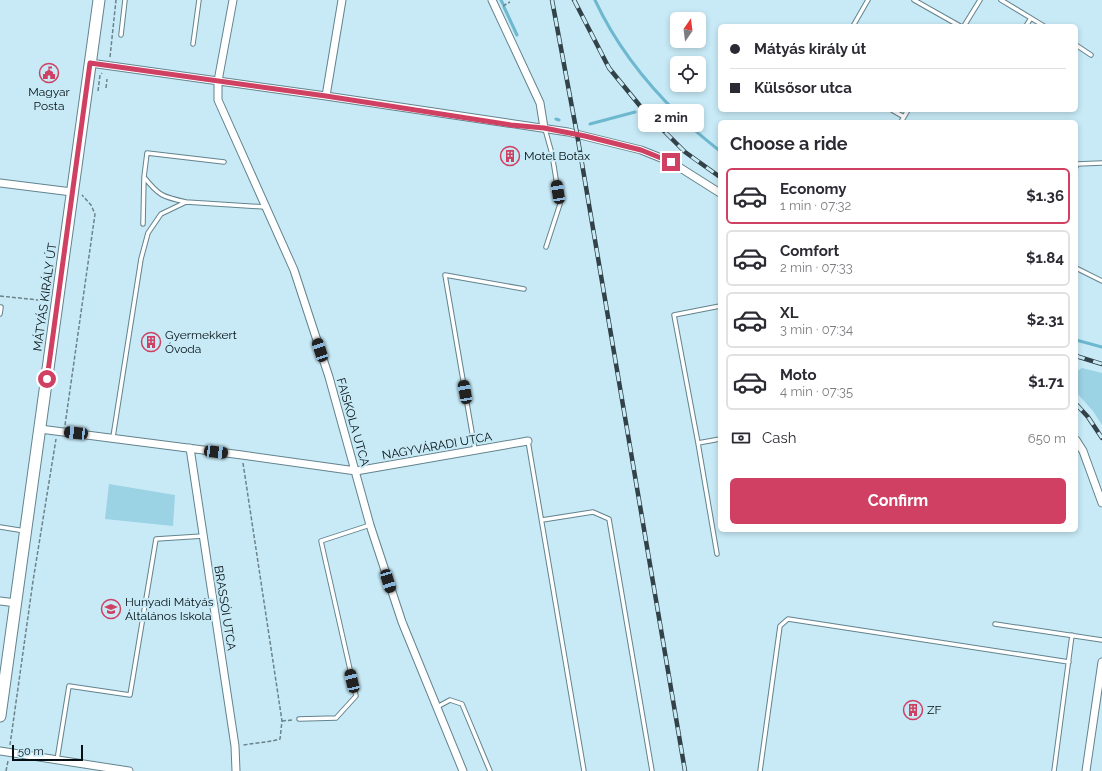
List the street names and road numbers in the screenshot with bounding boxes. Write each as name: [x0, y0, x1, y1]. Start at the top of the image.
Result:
street label: MÁTYÁS KIRÁLY ÚT: [30, 241, 60, 352]
street label: FAISKOLA UTCA: [334, 376, 372, 468]
street label: NAGYVÁRADI UTCA: [381, 429, 493, 463]
street label: BRASSÓI UTCA: [211, 565, 239, 651]

